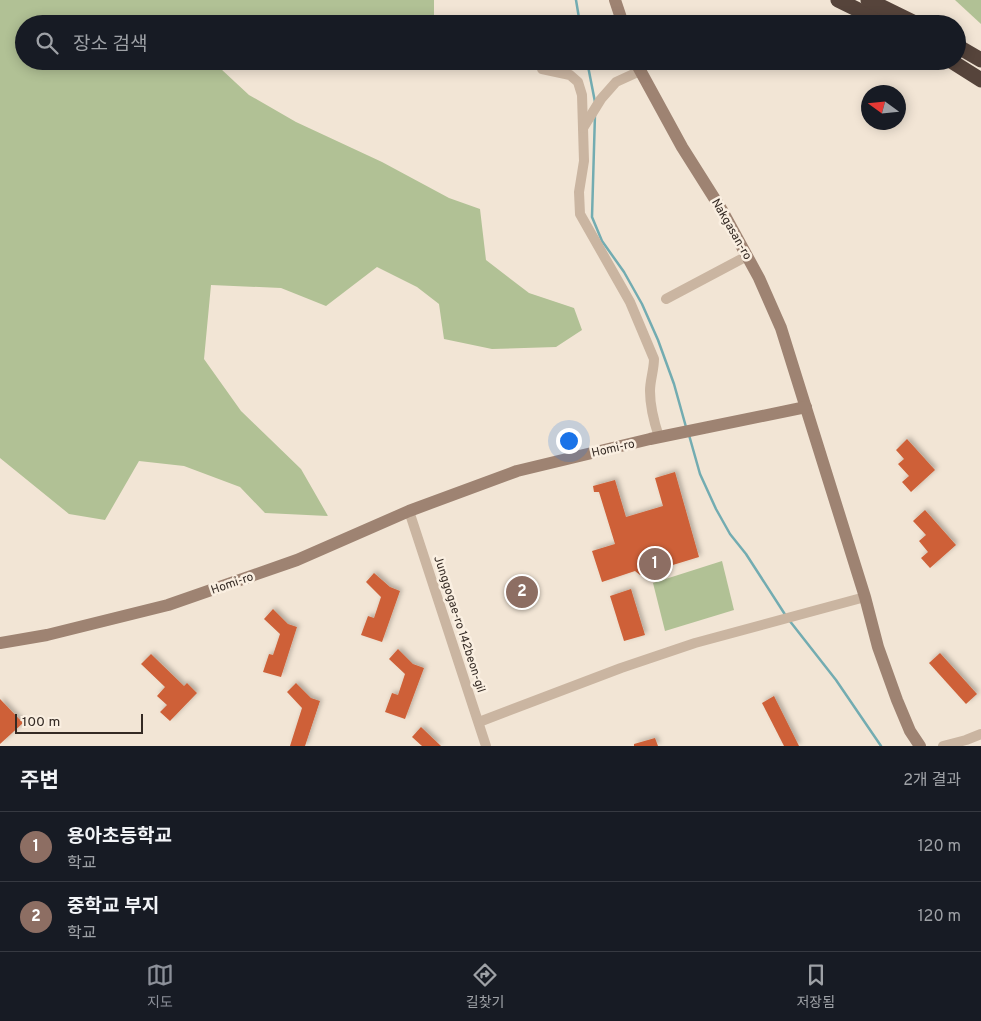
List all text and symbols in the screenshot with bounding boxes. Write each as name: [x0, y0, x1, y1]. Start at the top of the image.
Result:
search box: [15, 15, 966, 70]
icon: search: [33, 29, 61, 57]
text: 장소 검색: [73, 33, 147, 57]
north arrow: [861, 85, 906, 130]
street label: Nakgasan-ro: [707, 196, 755, 263]
your location: [556, 428, 582, 454]
street label: Homi-ro: [590, 436, 637, 462]
pin: 1: [639, 545, 671, 583]
street label: Junggogae-ro 142beon-gil: [429, 554, 489, 695]
street label: Homi-ro: [209, 569, 256, 599]
pin: 2: [506, 573, 538, 611]
scale bar: [15, 711, 142, 734]
text: 100 m: [22, 714, 60, 731]
text: 주변: [20, 768, 59, 795]
text: 2개 결과: [903, 771, 961, 791]
text: 용아초등학교: [67, 825, 172, 849]
text: 1: [33, 837, 39, 857]
text: 120 m: [918, 837, 961, 857]
text: 학교: [67, 854, 96, 874]
text: 중학교 부지: [67, 895, 159, 919]
text: 2: [31, 907, 41, 927]
text: 120 m: [918, 907, 961, 927]
text: 학교: [67, 924, 96, 944]
tab: 지도: [146, 961, 174, 1012]
tab: 길찾기: [466, 961, 505, 1012]
tab: 저장됨: [796, 961, 835, 1012]

